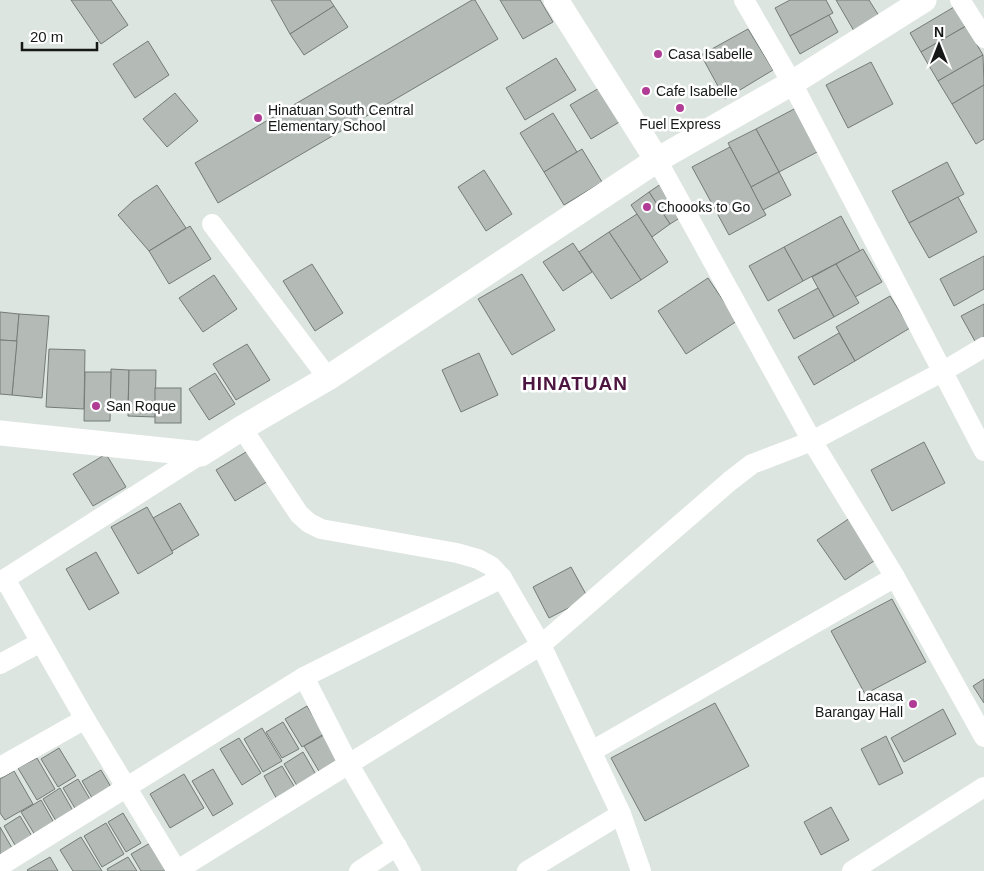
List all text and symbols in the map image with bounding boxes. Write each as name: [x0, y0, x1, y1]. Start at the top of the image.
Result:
scale bar: [22, 20, 98, 52]
north arrow: [914, 20, 964, 70]
text: N: [934, 24, 944, 40]
text: 20 m: [30, 28, 63, 45]
place label: Casa Isabelle: [668, 46, 753, 62]
marker: Casa Isabelle: [652, 48, 664, 60]
place label: Cafe Isabelle: [656, 83, 738, 99]
marker: Cafe Isabelle: [640, 85, 652, 97]
place label: Hinatuan South Central Elementary School: [268, 102, 414, 134]
marker: Fuel Express: [674, 102, 686, 114]
marker: Hinatuan South Central Elementary School: [252, 112, 264, 124]
place label: Fuel Express: [639, 116, 721, 132]
place label: Choooks to Go: [657, 199, 751, 215]
marker: Choooks to Go: [641, 201, 653, 213]
district label: HINATUAN: [522, 373, 628, 394]
place label: San Roque: [106, 398, 176, 414]
marker: San Roque: [90, 400, 102, 412]
place label: Lacasa Barangay Hall: [815, 688, 903, 720]
marker: Lacasa Barangay Hall: [907, 698, 919, 710]

